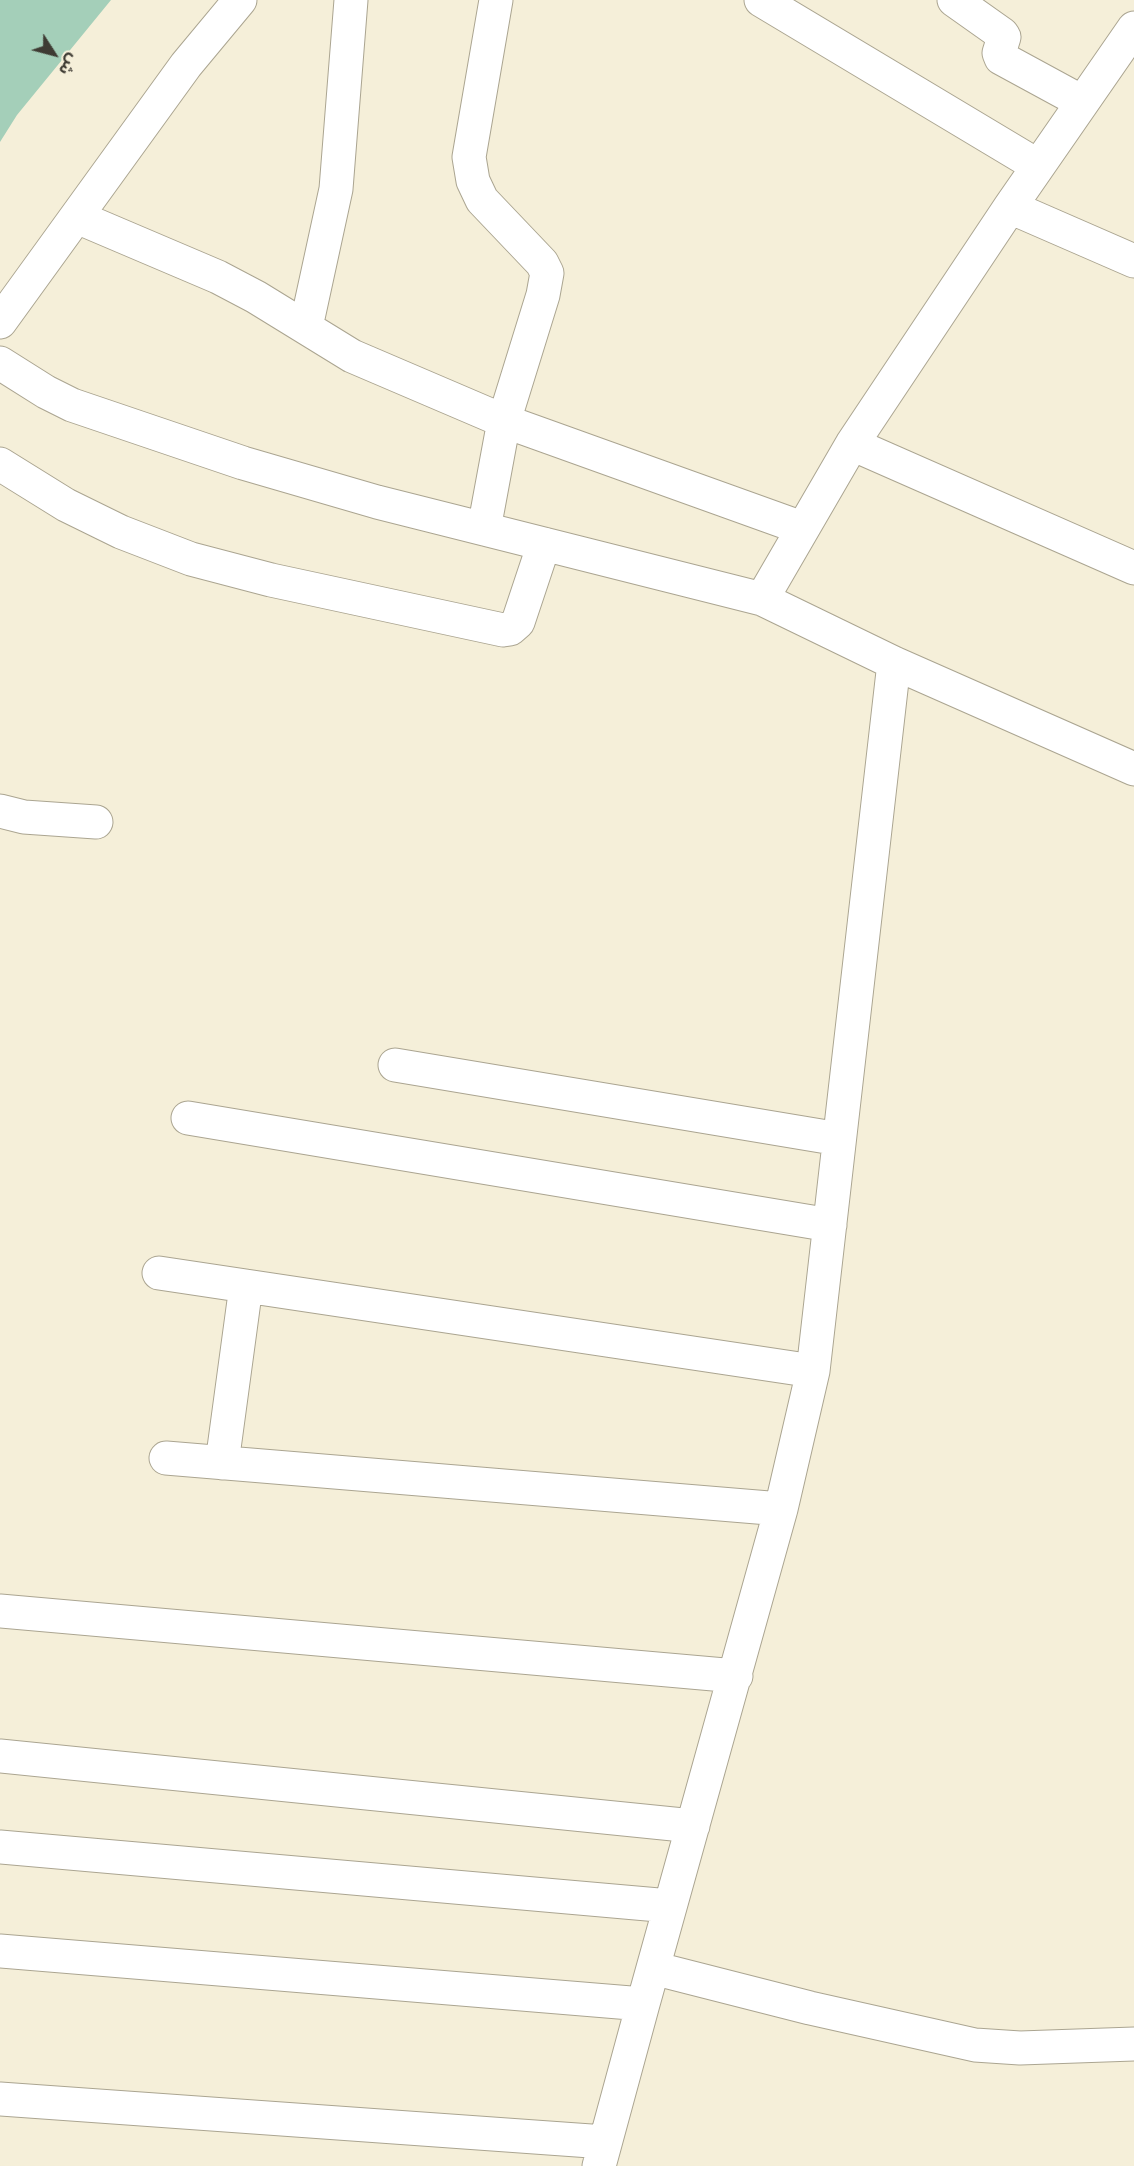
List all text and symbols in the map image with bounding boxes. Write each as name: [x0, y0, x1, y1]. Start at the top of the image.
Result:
north arrow: [24, 24, 84, 84]
text: ش: [54, 50, 84, 80]

